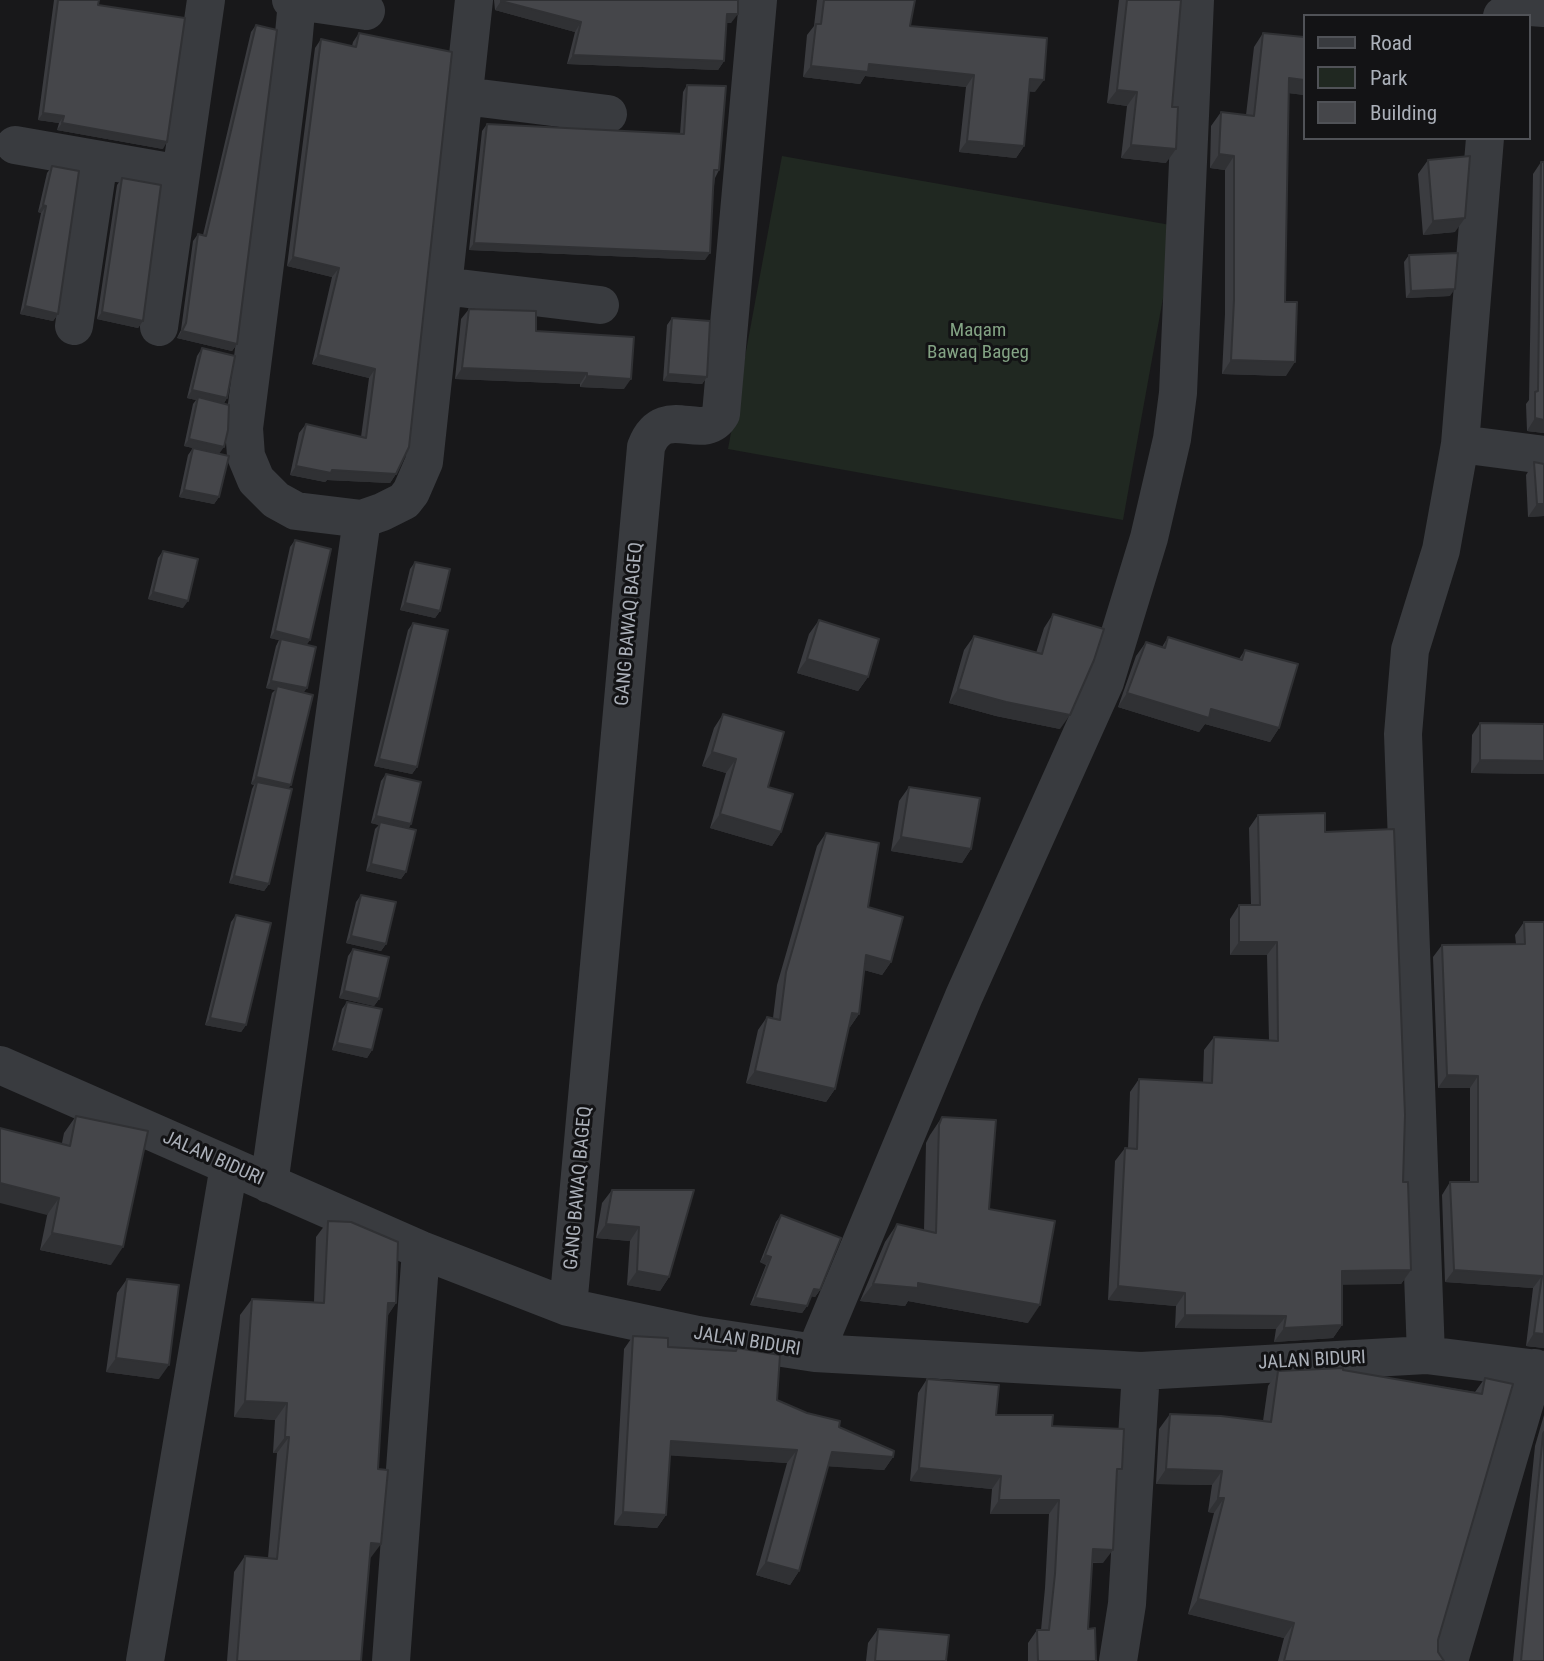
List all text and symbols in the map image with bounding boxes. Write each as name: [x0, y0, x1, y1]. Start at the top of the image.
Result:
legend: [1302, 14, 1530, 140]
text: Road: [1370, 31, 1412, 55]
text: Park: [1370, 66, 1407, 90]
text: Building: [1370, 101, 1437, 125]
park label: Maqam Bawaq Bageg: [927, 320, 1029, 364]
street label: GANG BAWAQ BAGEQ: [611, 541, 649, 707]
street label: GANG BAWAQ BAGEQ: [560, 1105, 598, 1271]
street label: JALAN BIDURI: [159, 1127, 267, 1191]
street label: JALAN BIDURI: [692, 1322, 802, 1362]
street label: JALAN BIDURI: [1258, 1347, 1366, 1375]

